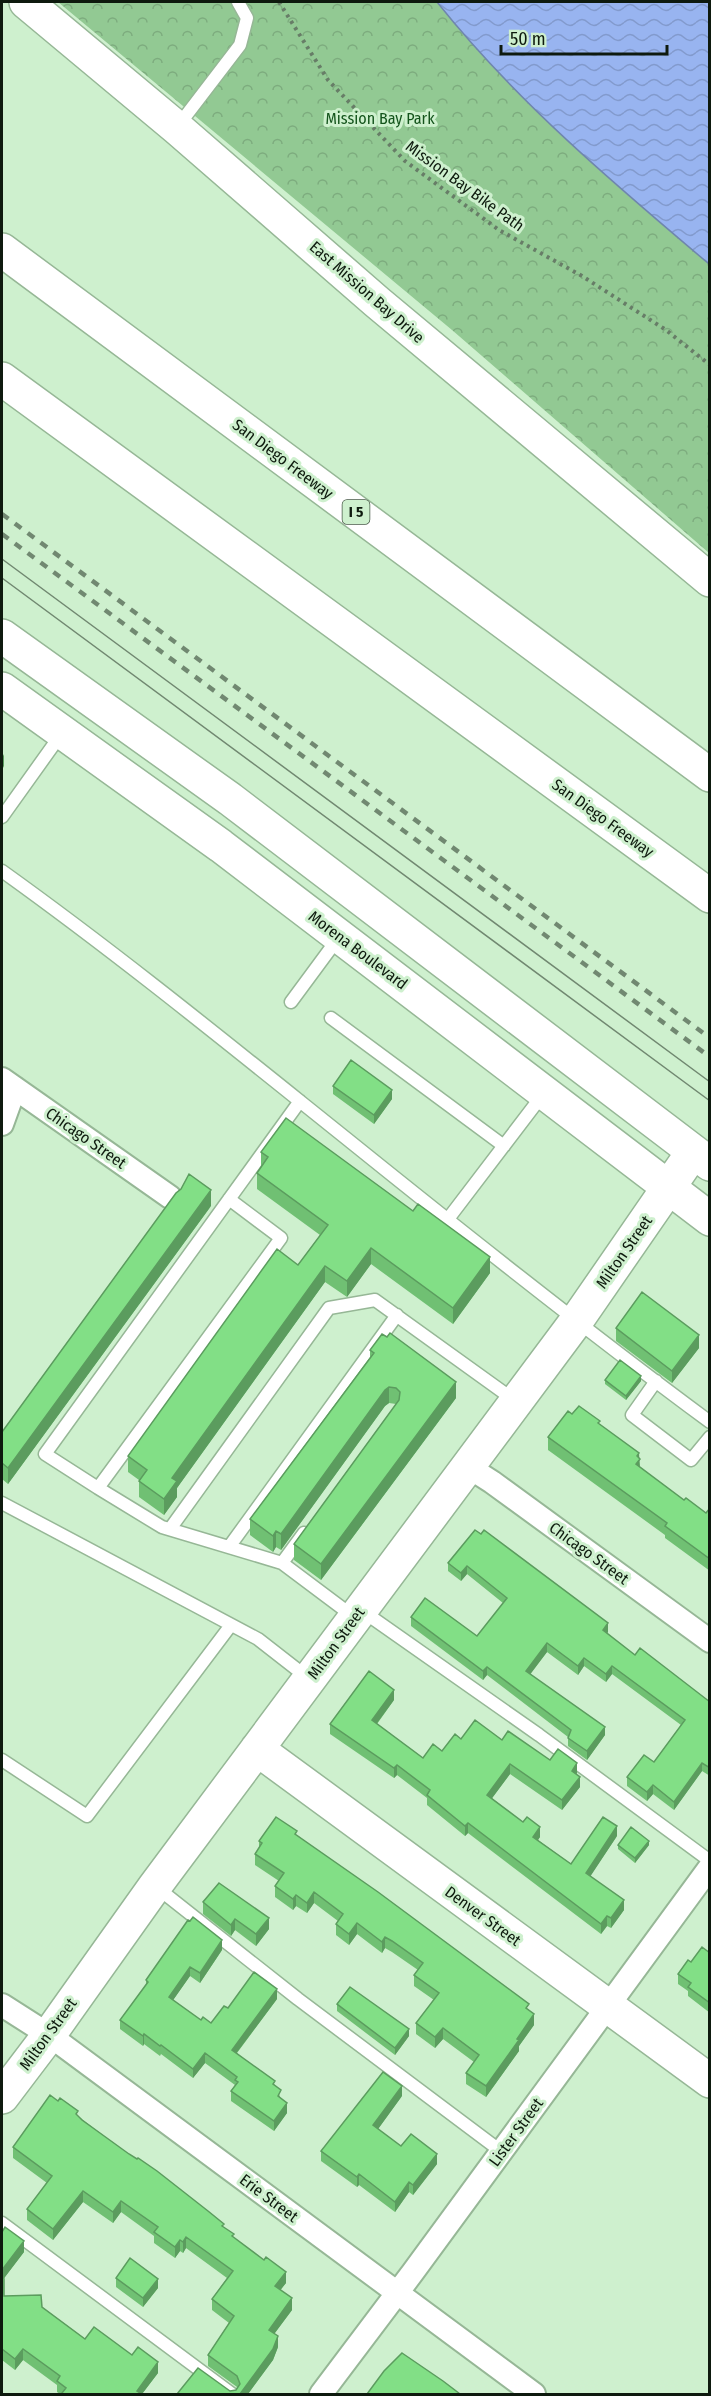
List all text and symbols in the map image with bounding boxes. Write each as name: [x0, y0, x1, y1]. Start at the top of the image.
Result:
scale bar: [501, 18, 668, 56]
text: 50 m: [510, 28, 546, 50]
park label: Mission Bay Park: [325, 109, 435, 128]
street label: Mission Bay Bike Path: [402, 137, 528, 235]
street label: East Mission Bay Drive: [306, 237, 428, 347]
street label: San Diego Freeway: [229, 415, 338, 504]
road number: I 5: [342, 500, 370, 524]
street label: San Diego Freeway: [548, 775, 658, 862]
street label: Morena Boulevard: [305, 907, 411, 993]
street label: Chicago Street: [42, 1103, 130, 1173]
street label: Milton Street: [592, 1211, 656, 1292]
street label: Chicago Street: [546, 1518, 633, 1589]
street label: Milton Street: [303, 1603, 369, 1683]
street label: Denver Street: [441, 1882, 525, 1950]
street label: Milton Street: [15, 1994, 81, 2074]
street label: Lister Street: [485, 2094, 548, 2170]
street label: Erie Street: [236, 2170, 302, 2227]

